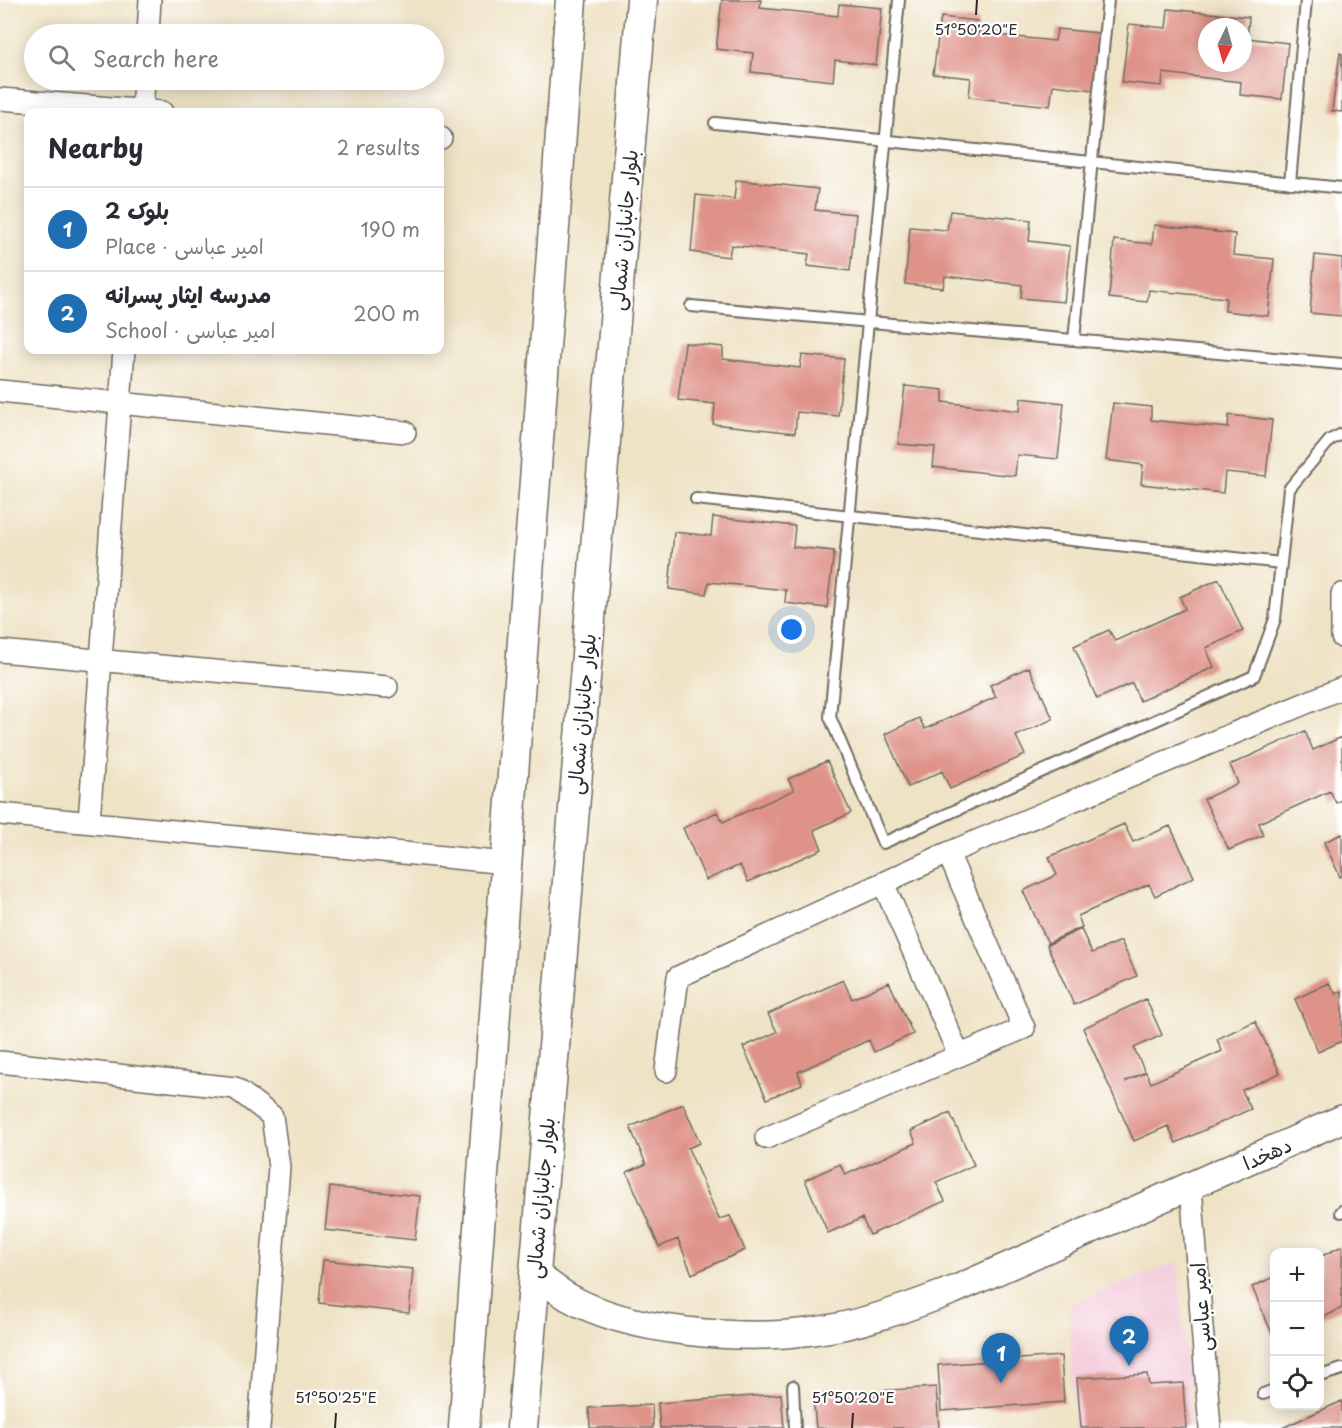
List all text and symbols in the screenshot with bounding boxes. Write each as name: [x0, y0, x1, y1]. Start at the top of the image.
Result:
text: 51°50'20"E: [934, 17, 1018, 40]
north arrow: [1198, 18, 1252, 72]
search box: [24, 24, 444, 90]
icon: search: [45, 41, 78, 74]
text: Search here: [93, 41, 219, 74]
text: Nearby: [48, 128, 143, 167]
text: 2 results: [337, 132, 420, 162]
street label: بلوار جانبازان شمالی: [601, 148, 645, 312]
text: بلوک 2: [105, 193, 169, 226]
text: 1: [63, 214, 72, 244]
text: 190 m: [361, 214, 420, 244]
text: Place · امیر عباسی: [105, 231, 264, 261]
text: مدرسه ایثار پسرانه: [105, 277, 271, 310]
text: 2: [60, 298, 75, 328]
text: 200 m: [353, 298, 420, 328]
text: School · امیر عباسی: [105, 315, 275, 345]
your location: [777, 615, 806, 644]
street label: بلوار جانبازان شمالی: [559, 632, 603, 796]
street label: بلوار جانبازان شمالی: [518, 1116, 562, 1280]
street label: دهخدا: [1238, 1129, 1296, 1177]
map controls: [1270, 1248, 1324, 1410]
button: +: [1270, 1248, 1324, 1302]
street label: امیر عباسی: [1182, 1262, 1218, 1352]
button: −: [1270, 1302, 1324, 1356]
pin: 2: [1110, 1316, 1148, 1366]
pin: 1: [982, 1334, 1020, 1383]
button: locate: [1270, 1356, 1324, 1410]
text: 51°50'25"E: [295, 1385, 377, 1408]
text: 51°50'20"E: [811, 1385, 895, 1408]

